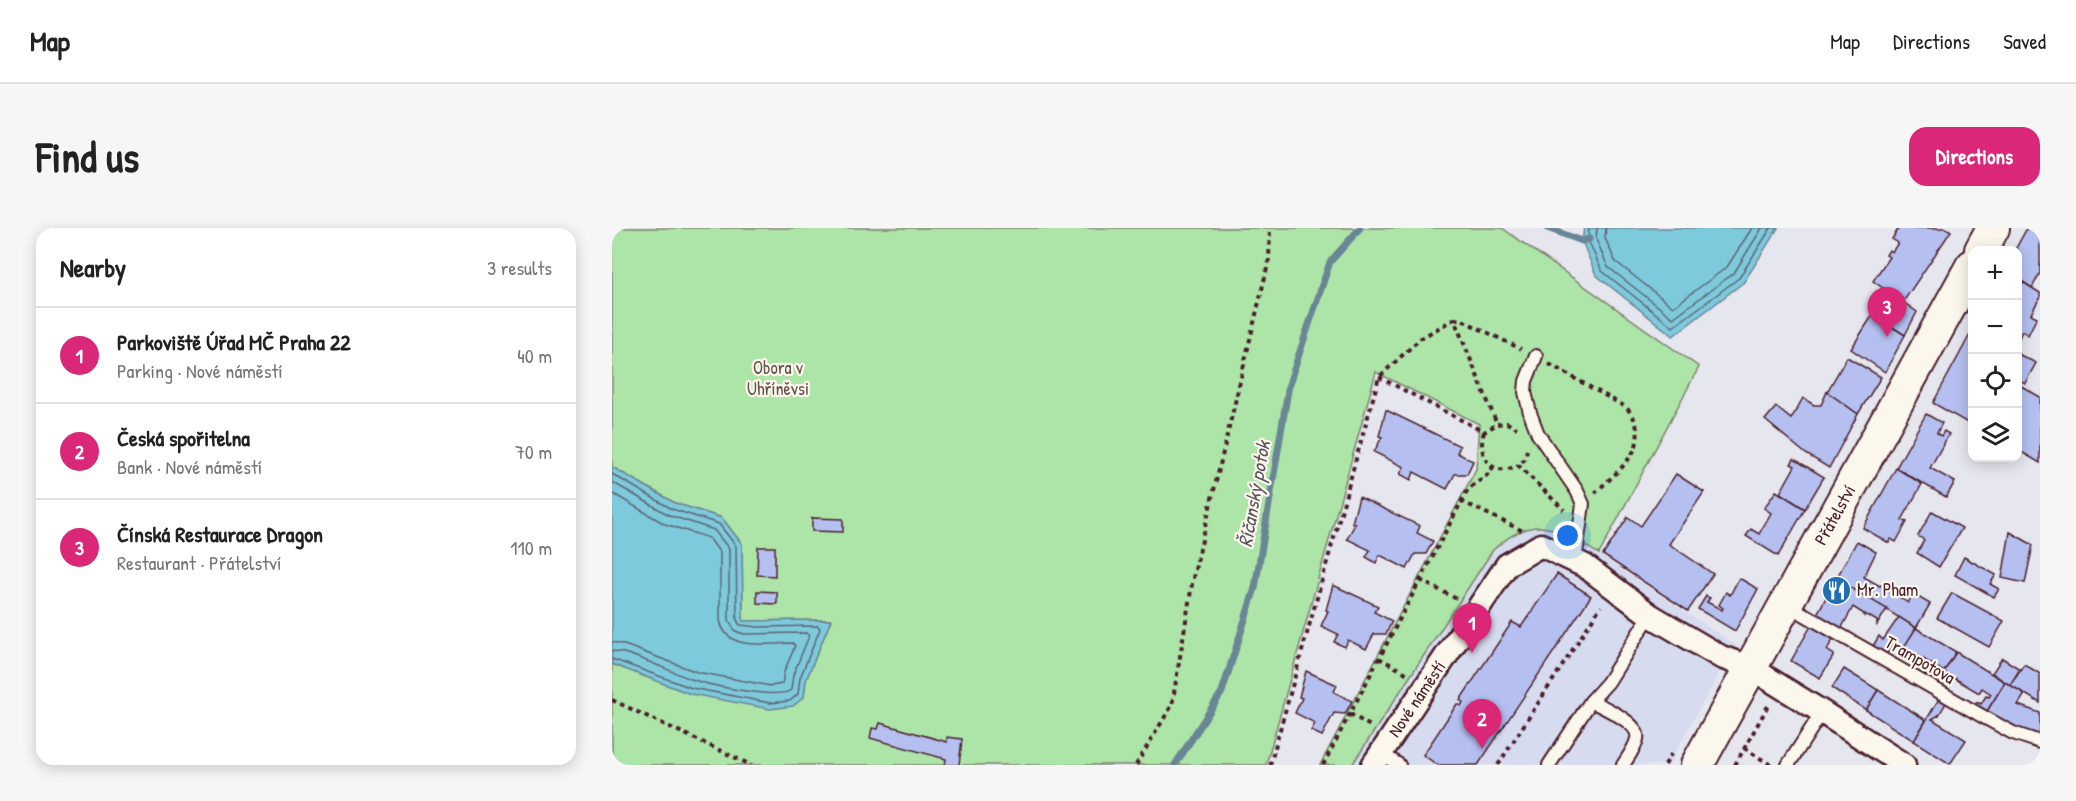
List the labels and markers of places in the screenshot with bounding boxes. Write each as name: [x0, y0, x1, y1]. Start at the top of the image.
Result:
pin: 3: [1868, 288, 1906, 337]
restaurant icon: Mr. Pham: [1820, 574, 1852, 606]
place label: Mr. Pham: [1857, 577, 1918, 602]
pin: 1: [1452, 604, 1492, 653]
pin: 2: [1462, 700, 1502, 749]

